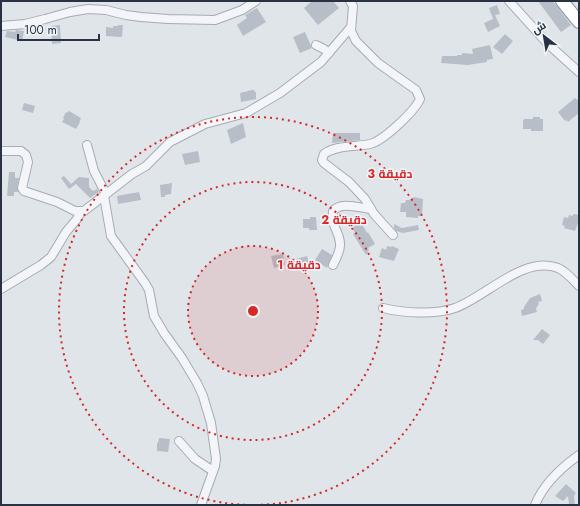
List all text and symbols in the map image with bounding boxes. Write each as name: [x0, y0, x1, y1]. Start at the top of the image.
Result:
scale bar: [18, 16, 99, 42]
north arrow: [524, 16, 564, 56]
text: ش: [529, 17, 549, 38]
text: 100 m: [24, 21, 57, 39]
text: 3 دقيقة: [368, 165, 413, 183]
text: 2 دقيقة: [321, 211, 367, 229]
text: 1 دقيقة: [277, 256, 321, 274]
centre of rings: [246, 304, 260, 318]

